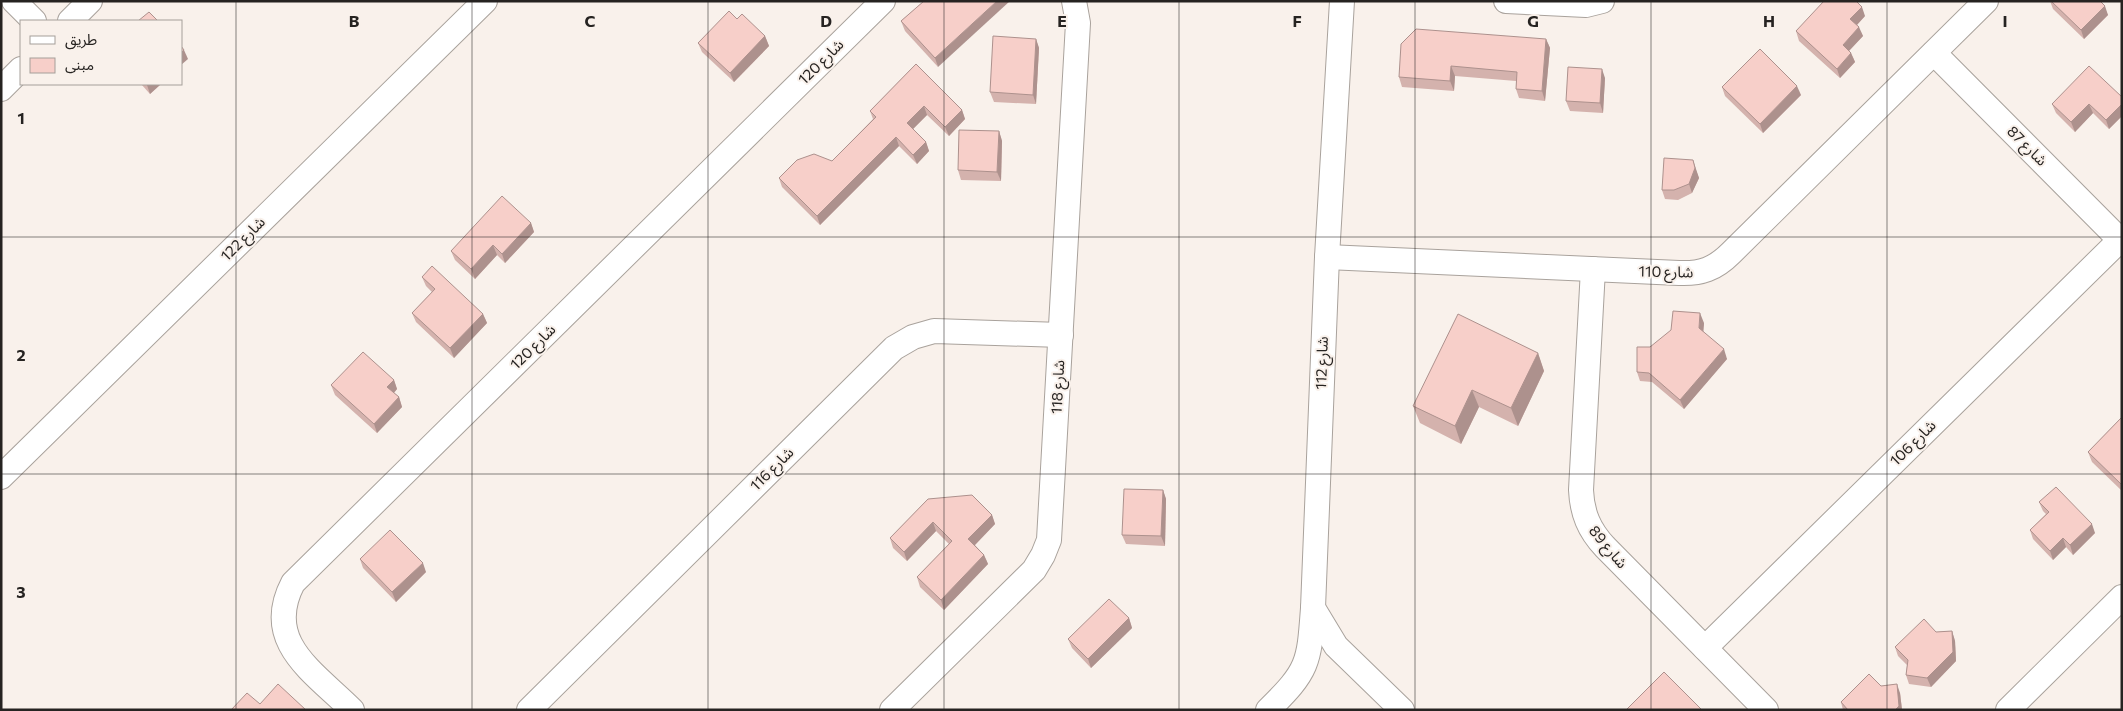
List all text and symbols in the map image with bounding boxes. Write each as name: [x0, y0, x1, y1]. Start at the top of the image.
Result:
text: B: [349, 11, 360, 30]
text: C: [585, 11, 596, 30]
text: D: [820, 11, 832, 30]
text: E: [1057, 11, 1067, 30]
text: F: [1292, 11, 1302, 30]
text: G: [1527, 11, 1539, 30]
text: H: [1763, 11, 1775, 30]
text: I: [2002, 11, 2008, 30]
legend: [20, 20, 182, 85]
text: طريق: [65, 30, 97, 50]
street label: شارع 120: [794, 35, 850, 90]
text: مبنى: [65, 55, 94, 74]
text: 1: [17, 108, 25, 127]
street label: شارع 87: [2001, 122, 2052, 172]
street label: شارع 122: [216, 212, 271, 267]
street label: شارع 110: [1638, 262, 1694, 284]
street label: شارع 120: [506, 320, 562, 375]
street label: شارع 112: [1311, 336, 1335, 390]
text: 2: [16, 345, 26, 364]
street label: شارع 118: [1047, 359, 1071, 415]
street label: شارع 106: [1886, 415, 1942, 472]
street label: شارع 116: [746, 443, 800, 497]
street label: شارع 89: [1583, 521, 1632, 574]
text: 3: [16, 582, 26, 601]

